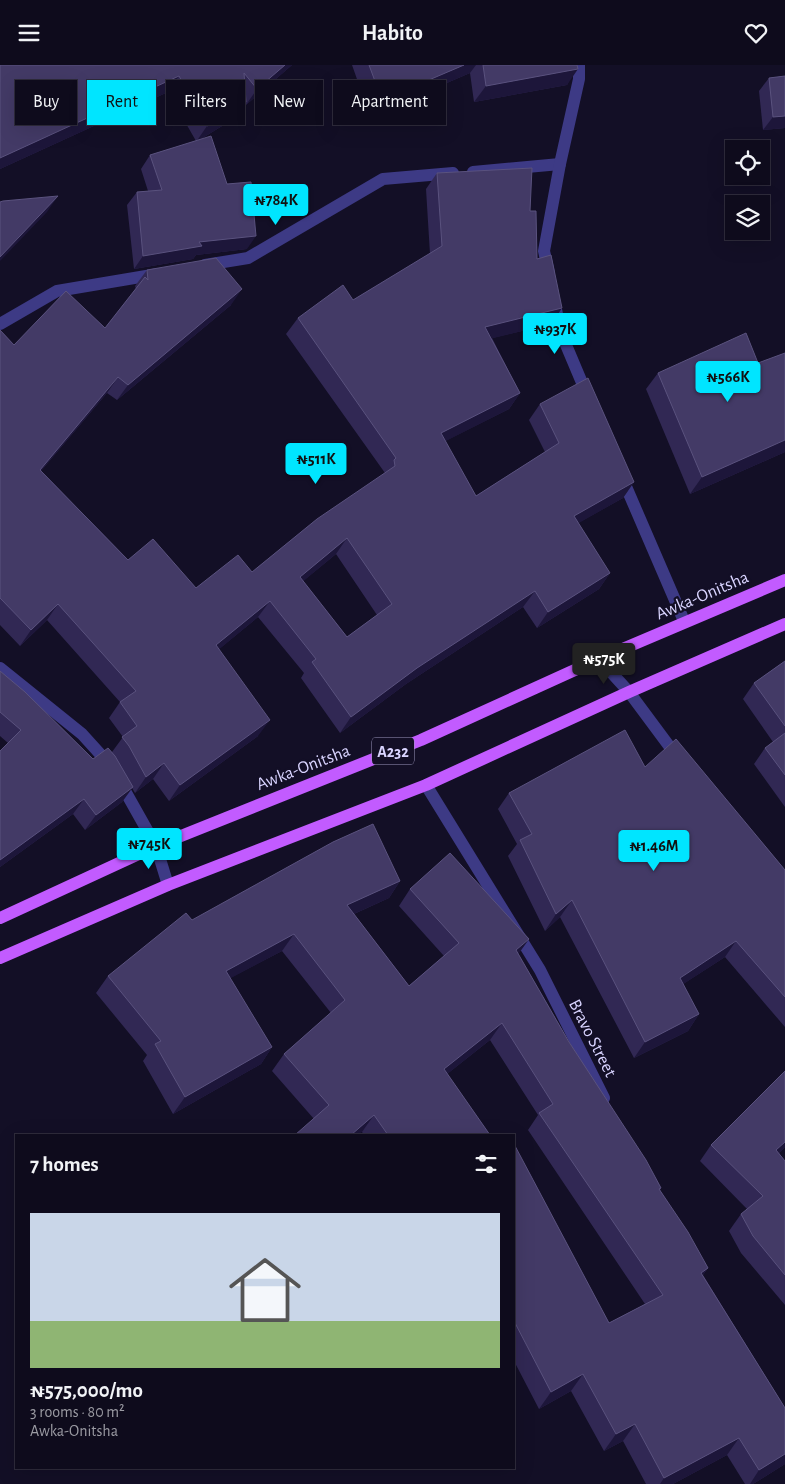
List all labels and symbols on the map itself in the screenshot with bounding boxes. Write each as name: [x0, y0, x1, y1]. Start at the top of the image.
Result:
pin: ₦784K: [241, 184, 311, 226]
pin: ₦937K: [520, 313, 590, 355]
pin: ₦566K: [693, 361, 763, 403]
pin: ₦511K: [281, 443, 351, 485]
street label: Awka-Onitsha: [653, 568, 751, 624]
pin: ₦575K: [569, 643, 639, 685]
road number: A232: [372, 737, 414, 764]
street label: Awka-Onitsha: [254, 742, 353, 794]
pin: ₦745K: [114, 827, 184, 870]
pin: ₦1.46M: [613, 829, 695, 872]
street label: Bravo Street: [565, 997, 619, 1081]

